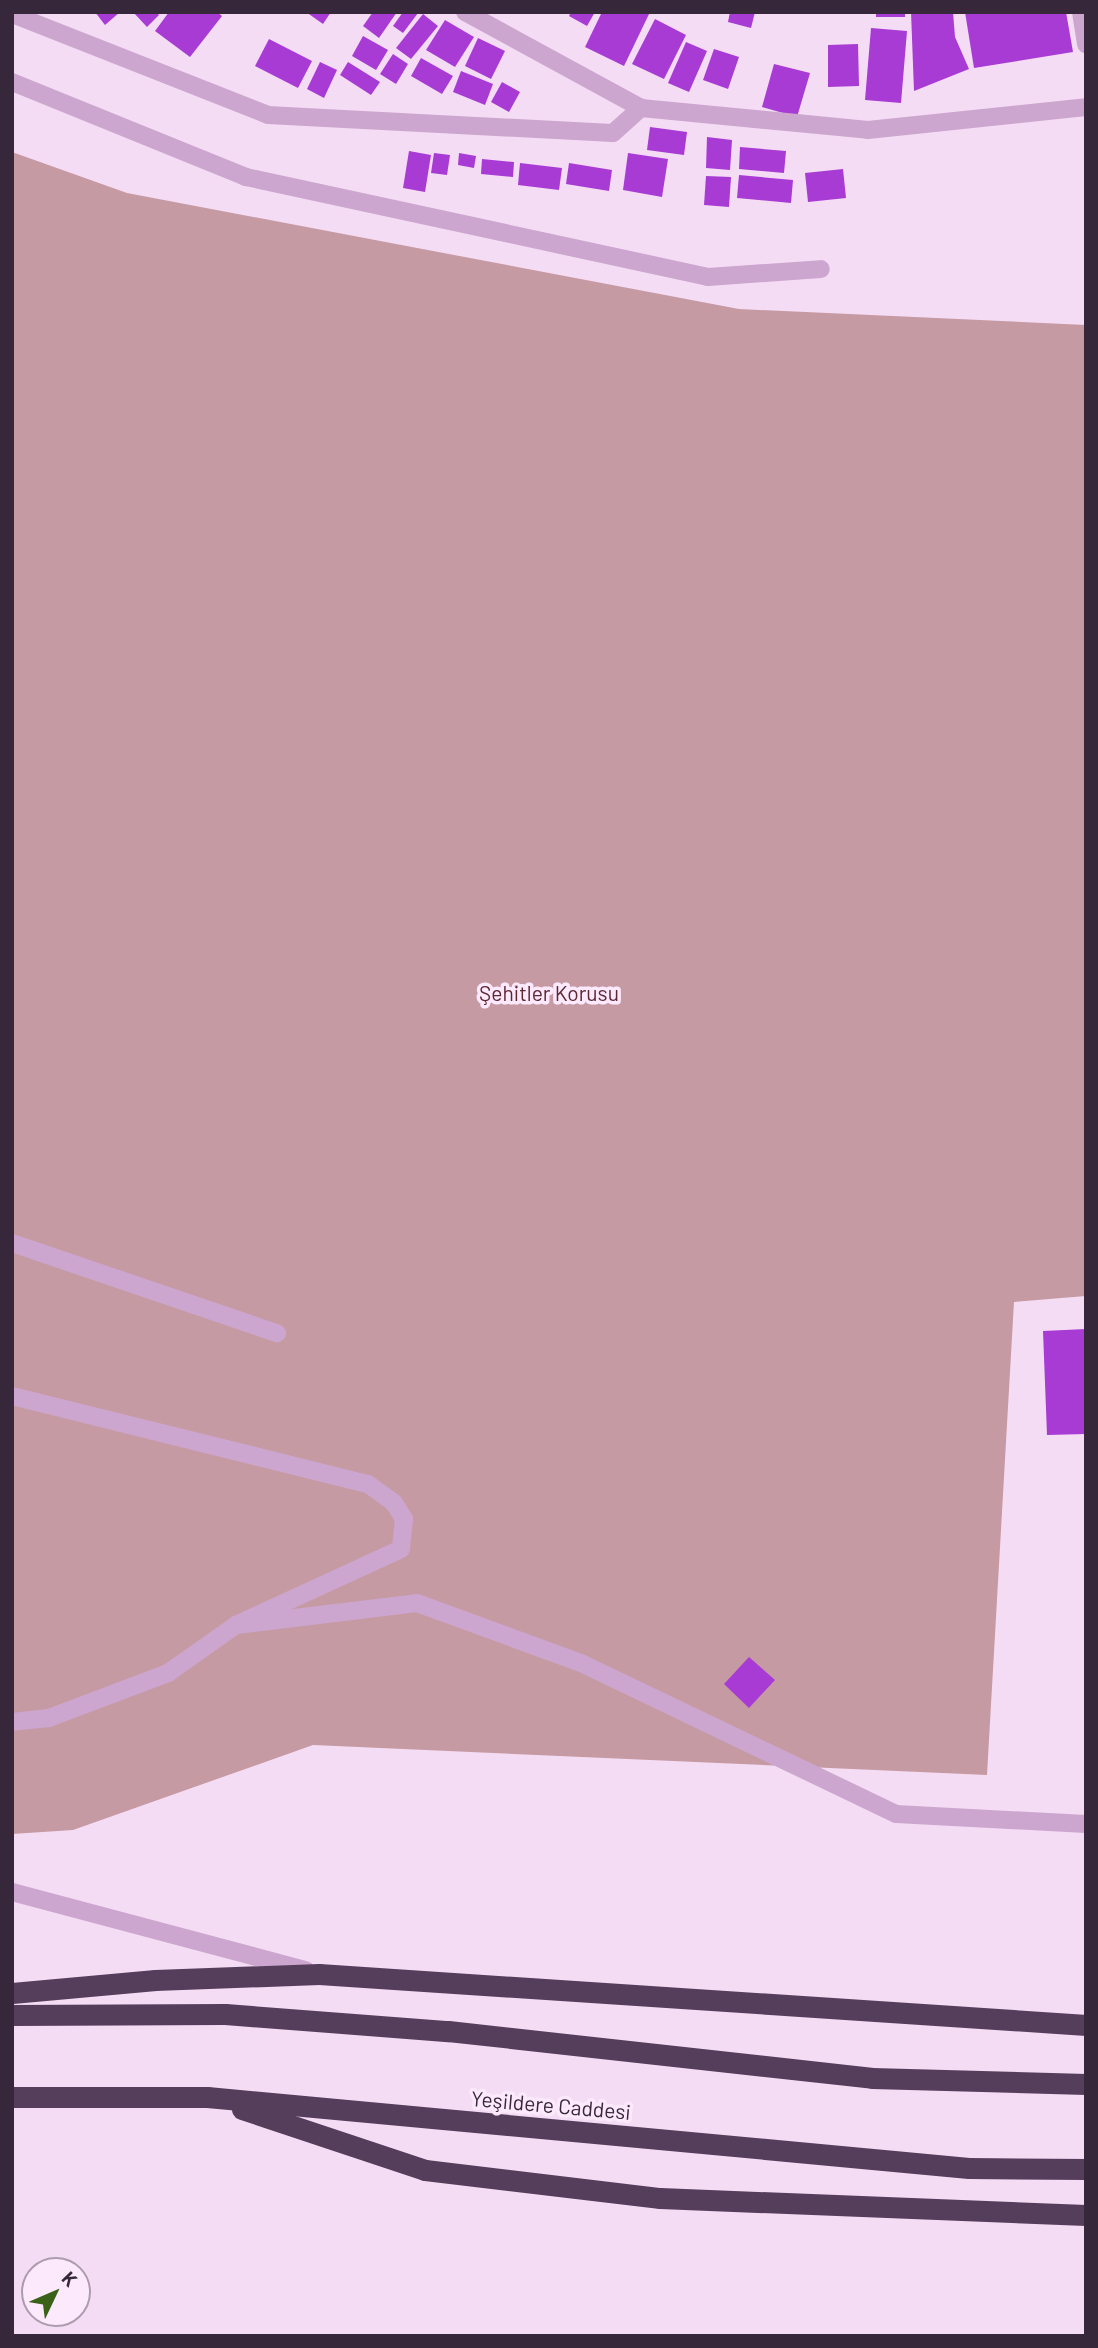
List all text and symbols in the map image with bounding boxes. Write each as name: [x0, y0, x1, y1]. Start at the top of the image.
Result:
park label: Şehitler Korusu: [479, 980, 619, 1006]
street label: Yeşildere Caddesi: [470, 2085, 632, 2125]
north arrow: [21, 2257, 91, 2327]
text: K: [58, 2266, 82, 2291]

